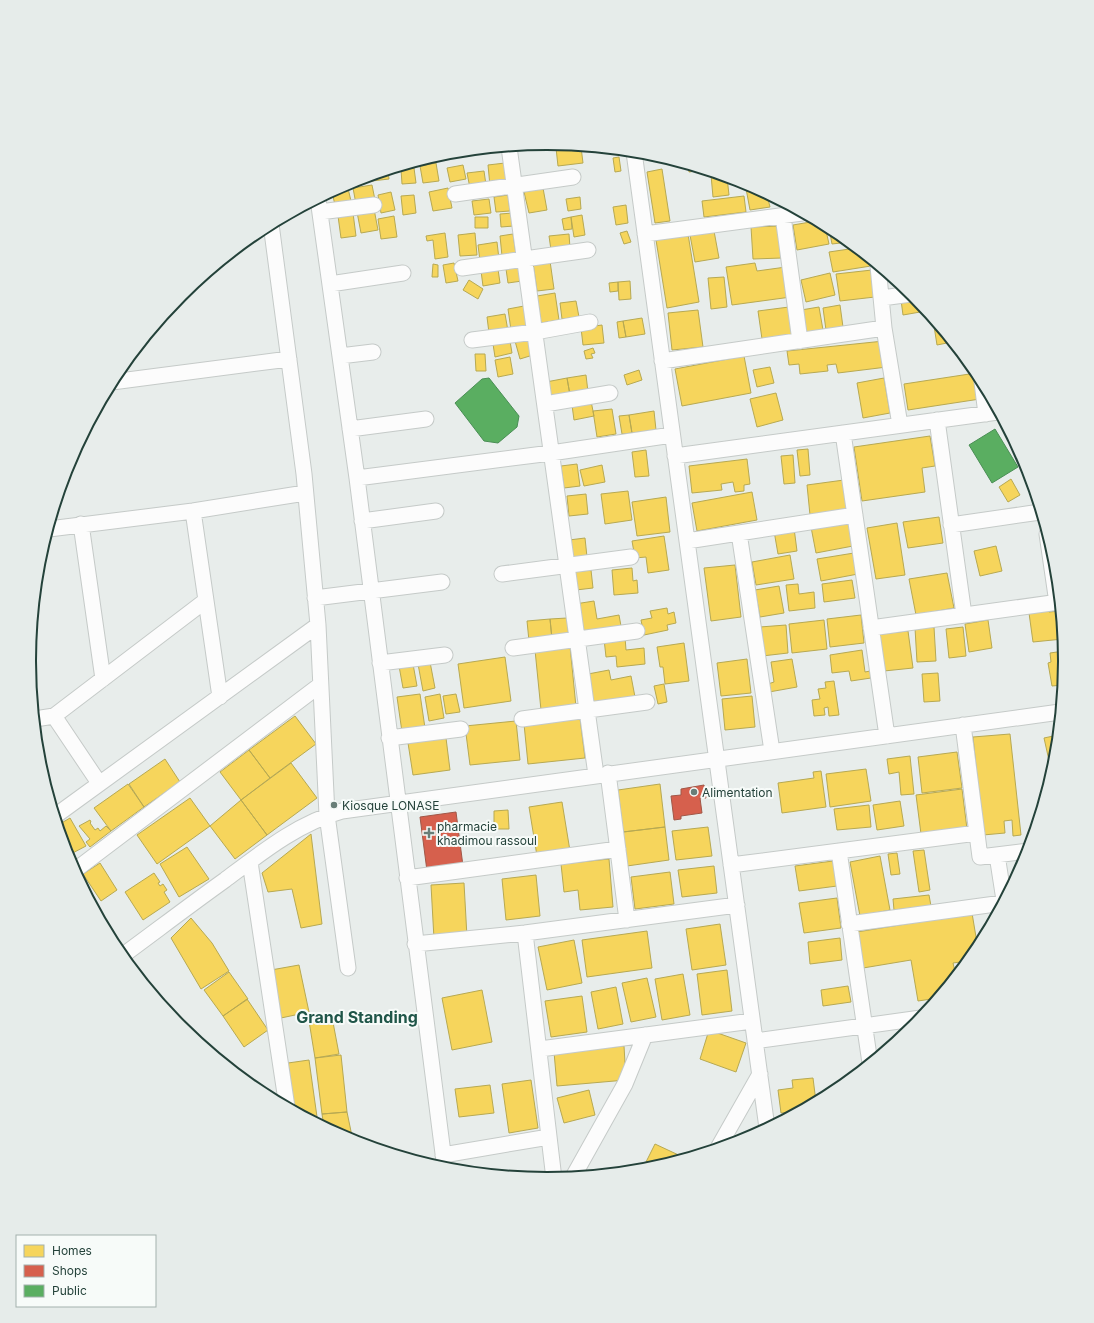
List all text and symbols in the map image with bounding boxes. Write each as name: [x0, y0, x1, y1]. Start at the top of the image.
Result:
place label: Alimentation: [702, 785, 773, 800]
marker: Alimentation: [689, 787, 699, 797]
place label: Kiosque LONASE: [342, 798, 439, 813]
marker: Kiosque LONASE: [329, 800, 339, 810]
place label: pharmacie khadimou rassoul: [437, 819, 537, 848]
marker: pharmacie khadimou rassoul: [424, 828, 434, 838]
district label: Grand Standing: [296, 1007, 418, 1027]
legend: [16, 1235, 156, 1307]
text: Homes: [52, 1243, 92, 1258]
text: Shops: [52, 1263, 88, 1278]
text: Public: [52, 1283, 87, 1298]

